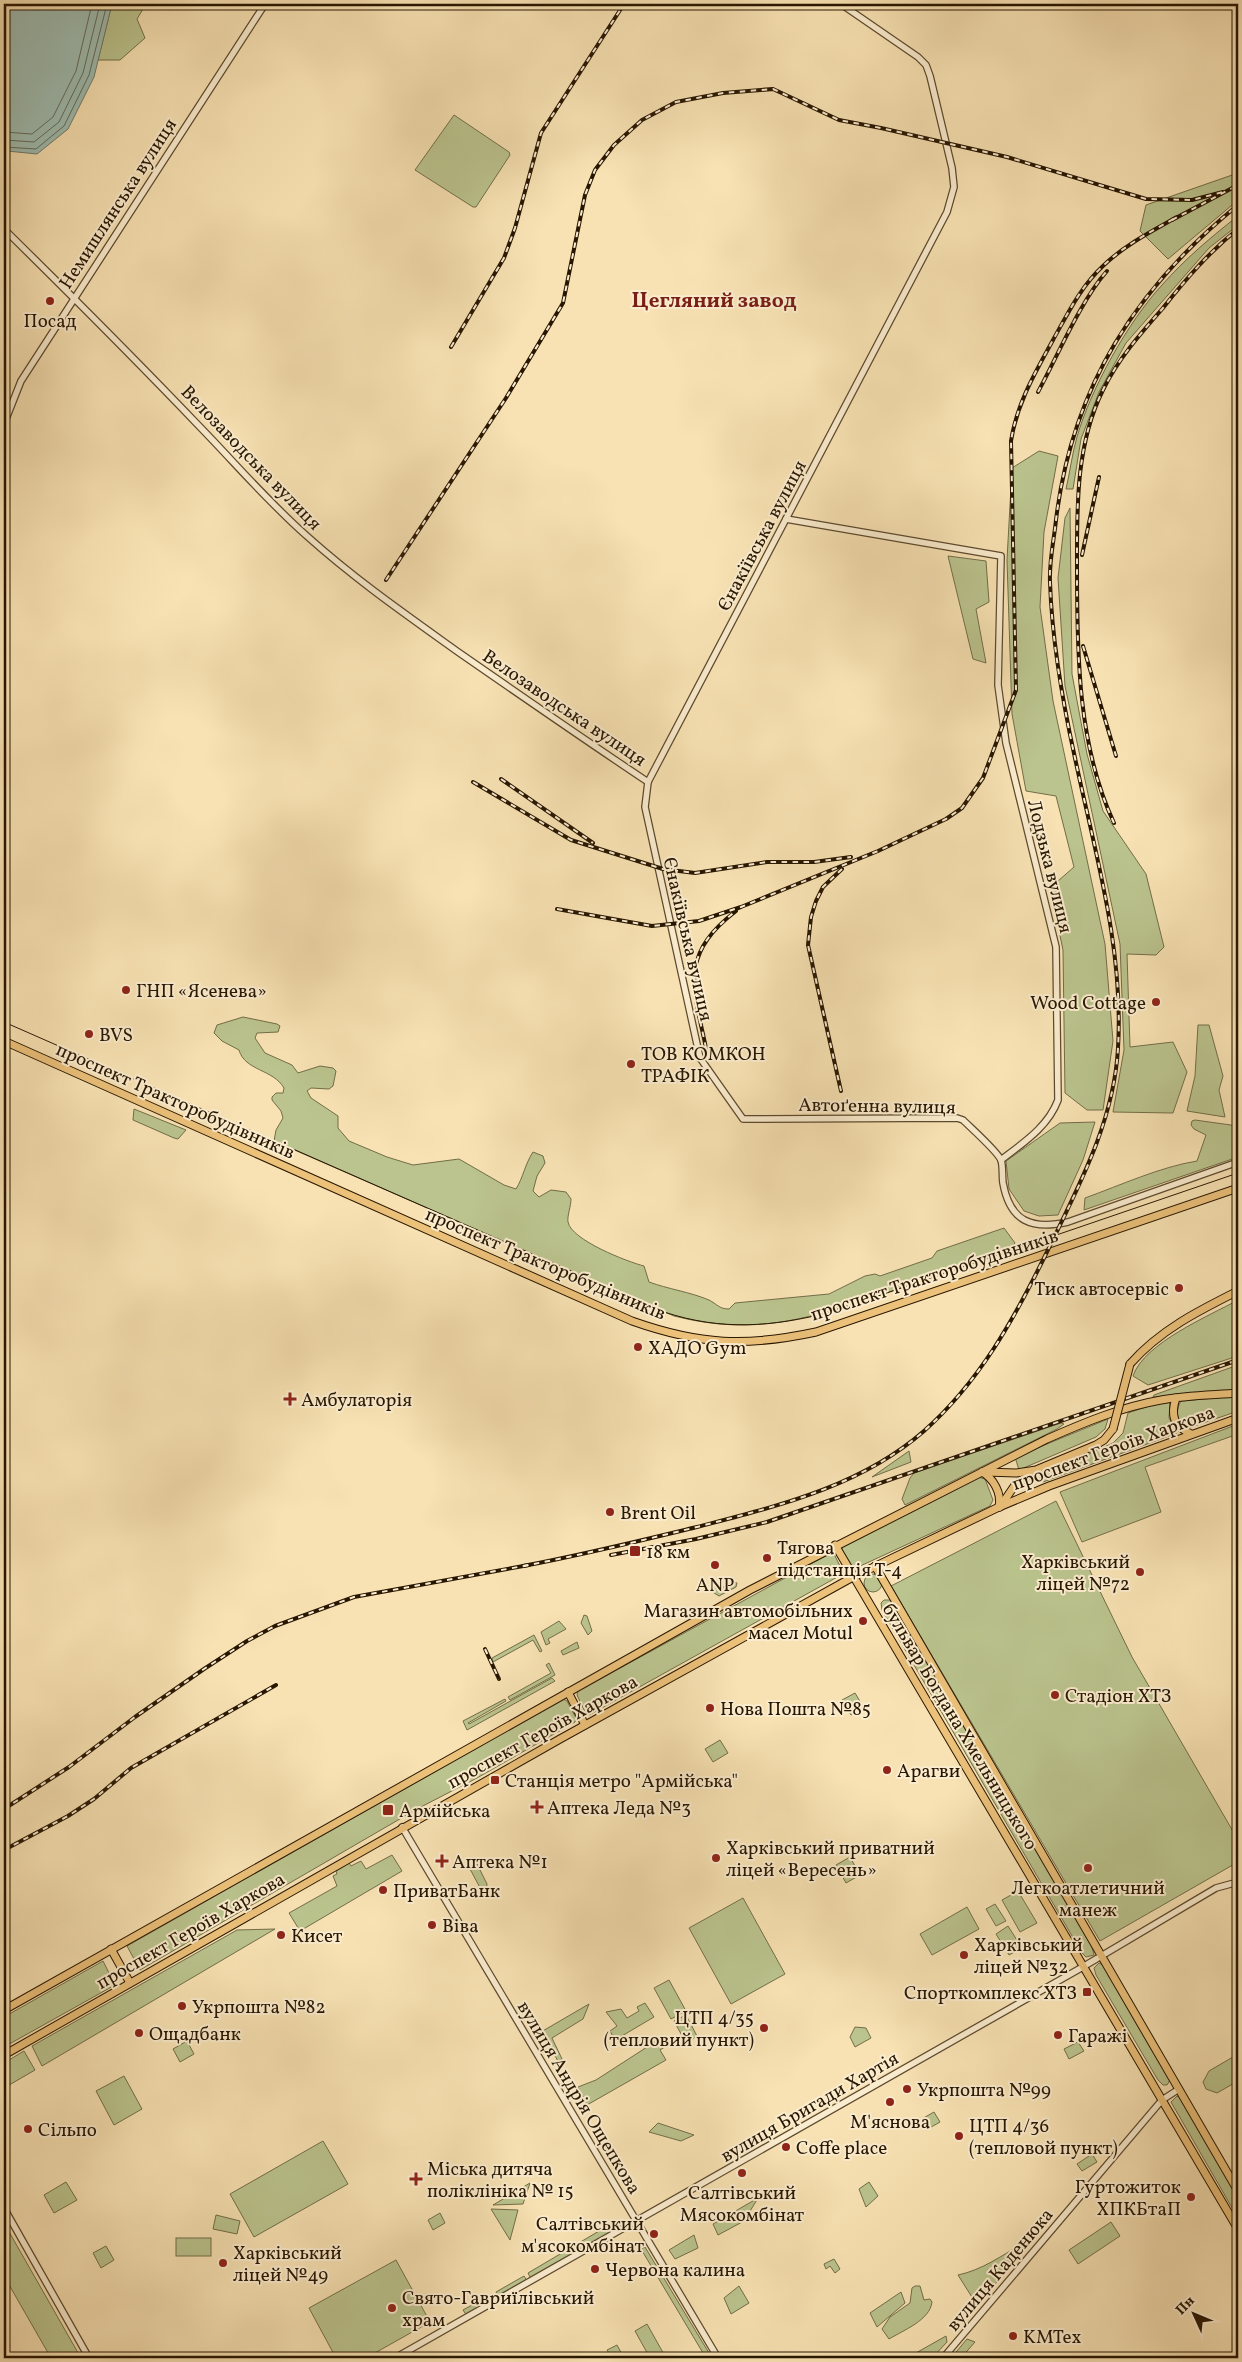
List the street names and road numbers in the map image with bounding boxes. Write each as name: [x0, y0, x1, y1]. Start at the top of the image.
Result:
street label: Немишлянська вулиця: [54, 114, 184, 295]
street label: Велозаводська вулиця: [174, 380, 327, 537]
street label: Єнакіївська вулиця: [712, 456, 814, 616]
street label: Велозаводська вулиця: [477, 644, 651, 773]
street label: Лодзька вулиця: [1020, 797, 1078, 936]
street label: Єнакіївська вулиця: [656, 855, 719, 1024]
street label: проспект Тракторобудівників: [51, 1037, 299, 1166]
street label: Автоґенна вулиця: [798, 1093, 956, 1121]
street label: проспект Тракторобудівників: [421, 1202, 670, 1327]
street label: проспект Тракторобудівників: [807, 1223, 1062, 1328]
street label: проспект Героїв Харкова: [1009, 1400, 1219, 1498]
street label: бульвар Богдана Хмельницького: [875, 1599, 1043, 1855]
street label: проспект Героїв Харкова: [443, 1669, 643, 1796]
street label: проспект Героїв Харкова: [92, 1867, 290, 1997]
street label: вулиця Андрія Ощепкова: [510, 1996, 646, 2200]
street label: вулиця Бригади Хартія: [716, 2046, 904, 2169]
street label: вулиця Каденюка: [941, 2203, 1060, 2337]

